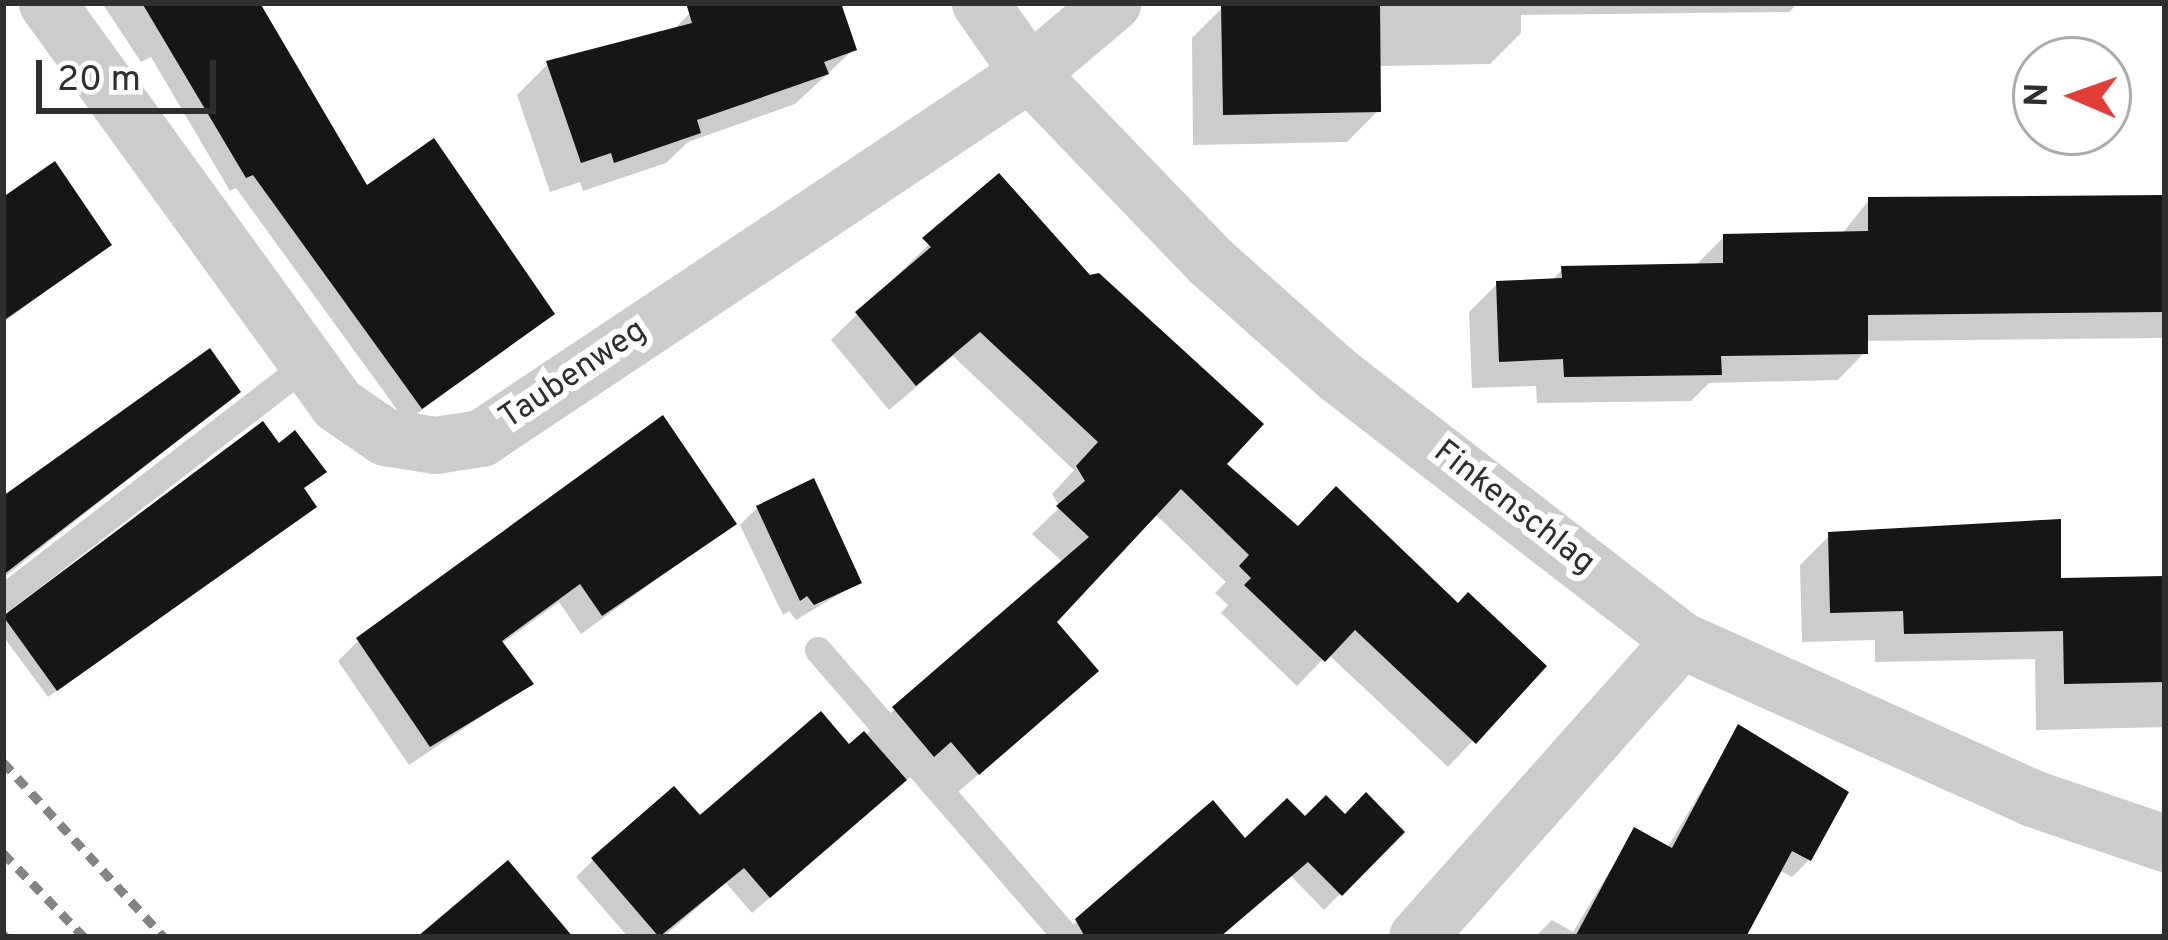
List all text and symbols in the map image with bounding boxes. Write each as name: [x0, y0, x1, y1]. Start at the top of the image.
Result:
scale bar: [42, 36, 222, 110]
north arrow: [2012, 36, 2132, 156]
text: 20 m: [57, 58, 141, 104]
text: N: [2018, 82, 2060, 107]
street label: Taubenweg: [493, 312, 655, 440]
street label: Finkenschlag: [1424, 434, 1602, 584]

